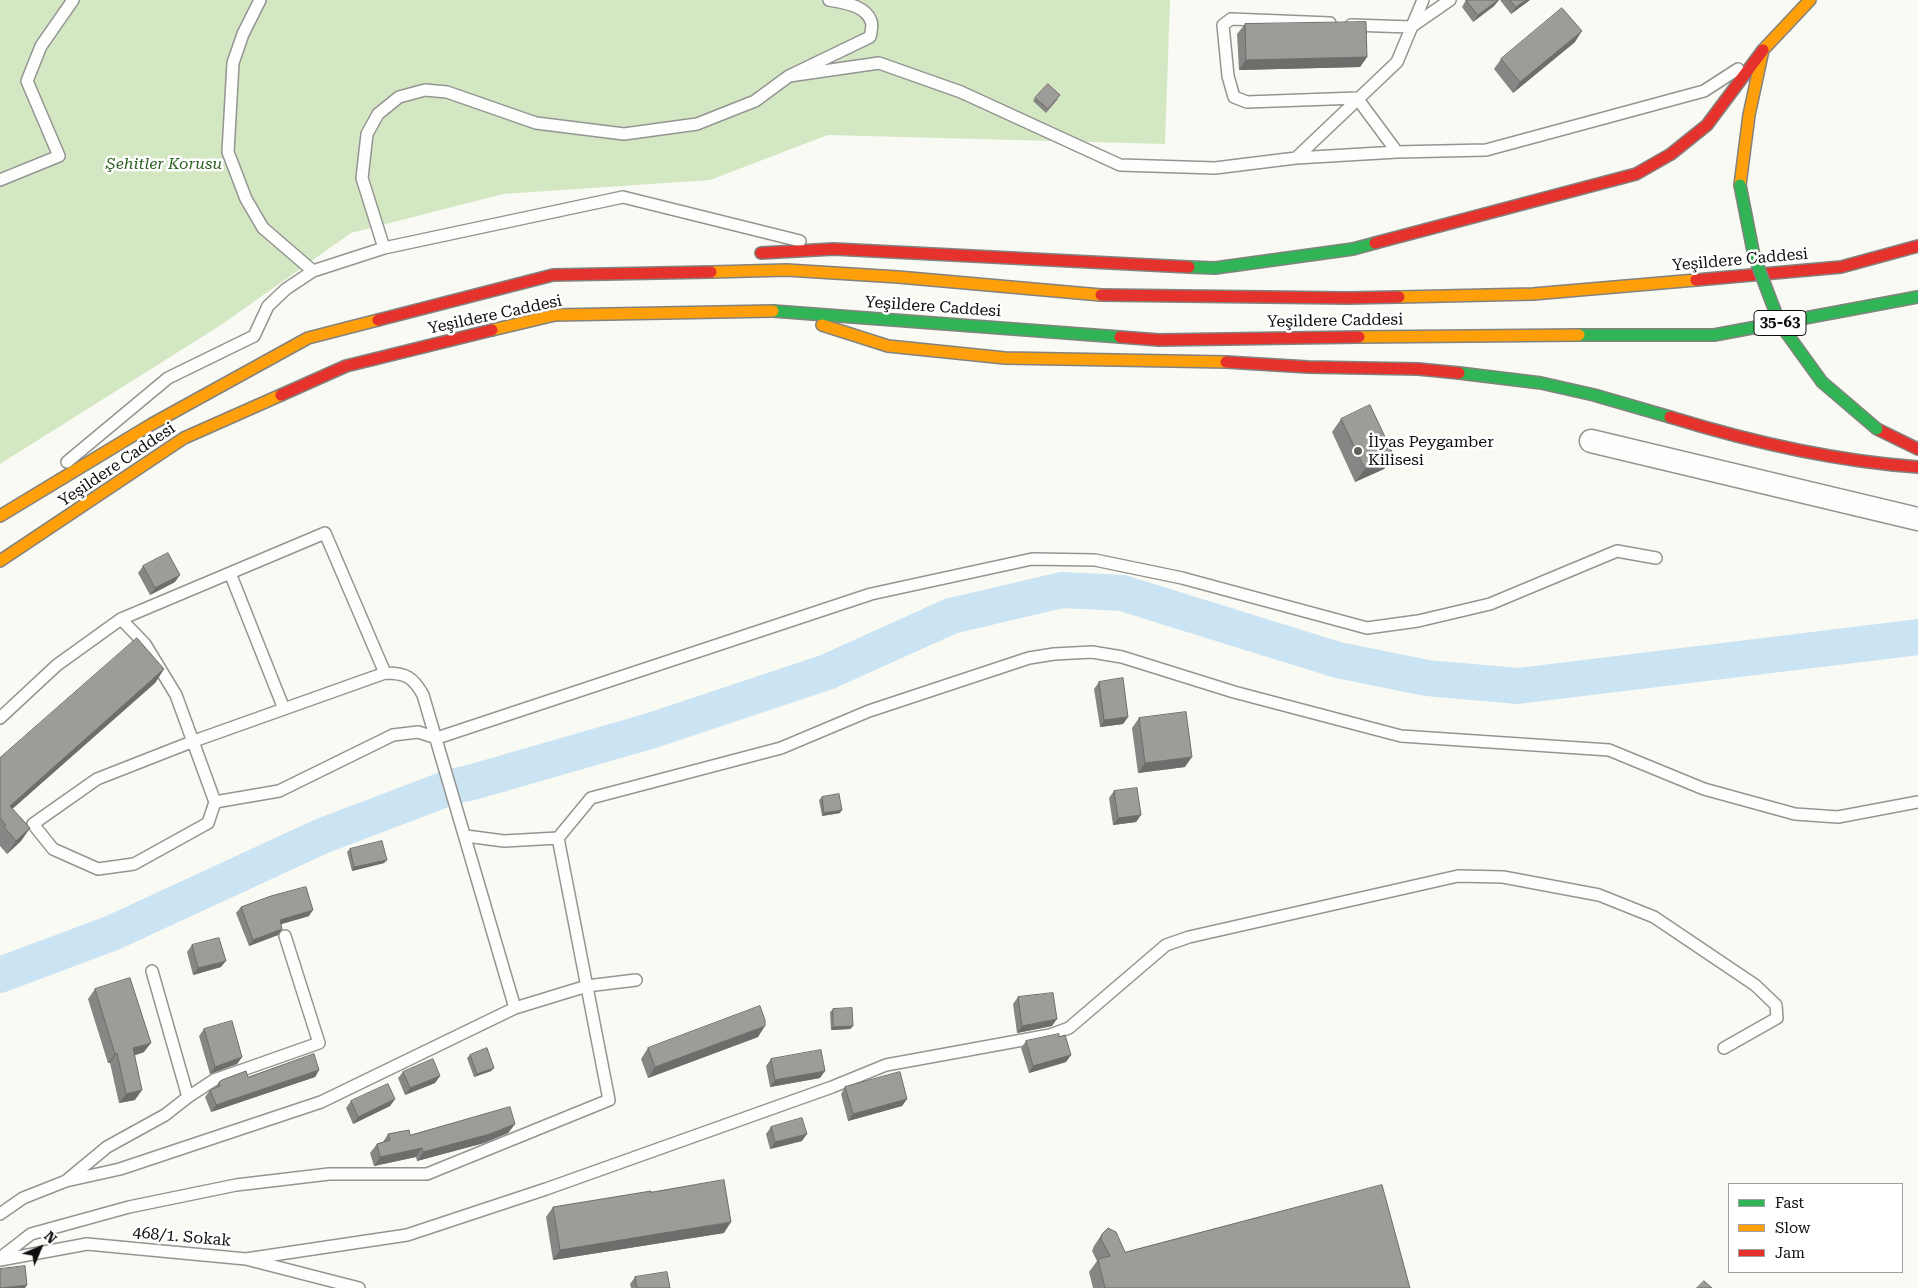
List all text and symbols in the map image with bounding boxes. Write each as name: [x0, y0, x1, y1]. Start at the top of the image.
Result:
park label: Şehitler Korusu: [106, 154, 222, 174]
street label: Yeşildere Caddesi: [1671, 244, 1809, 276]
street label: Yeşildere Caddesi: [426, 291, 564, 339]
street label: Yeşildere Caddesi: [864, 293, 1002, 321]
street label: Yeşildere Caddesi: [1267, 310, 1403, 332]
road number: 35-63: [1754, 310, 1806, 336]
street label: Yeşildere Caddesi: [55, 419, 179, 511]
place label: İlyas Peygamber Kilisesi: [1368, 432, 1494, 470]
marker: İlyas Peygamber Kilisesi: [1352, 445, 1364, 457]
legend: [1728, 1183, 1903, 1273]
text: Fast: [1775, 1194, 1804, 1212]
text: Slow: [1775, 1219, 1810, 1237]
north arrow: [15, 1223, 65, 1273]
street label: 468/1. Sokak: [132, 1223, 232, 1251]
text: N: [41, 1228, 60, 1247]
text: Jam: [1775, 1244, 1805, 1262]

